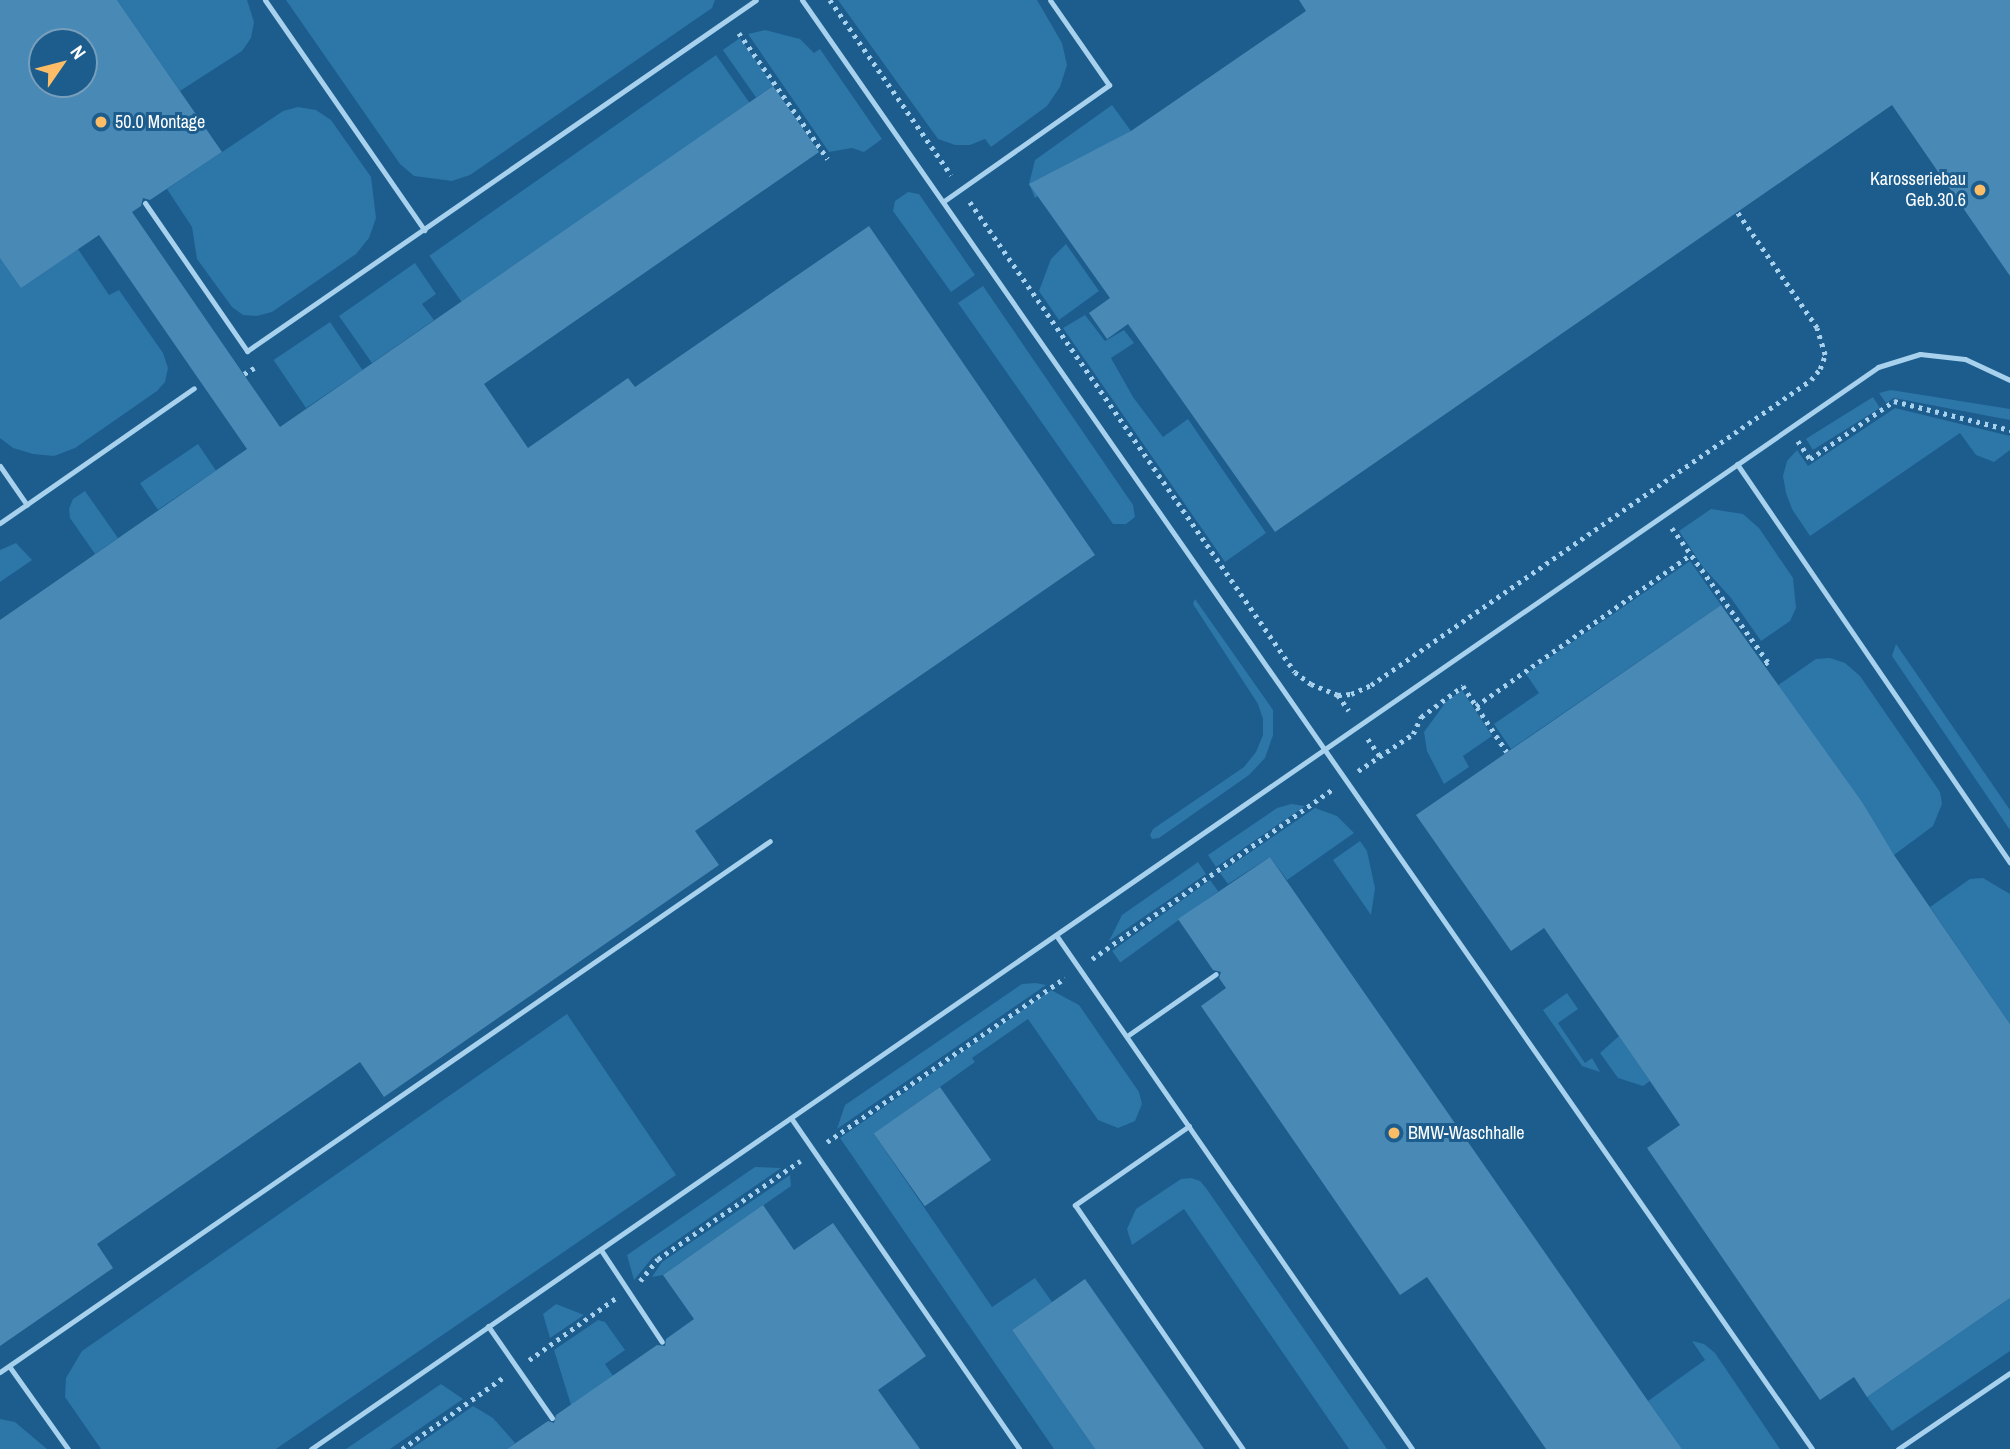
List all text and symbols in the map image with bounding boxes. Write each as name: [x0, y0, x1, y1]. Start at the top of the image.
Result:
north arrow: [28, 28, 98, 98]
text: N: [65, 40, 92, 64]
place label: 50.0 Montage: [115, 111, 205, 133]
marker: 50.0 Montage: [93, 114, 109, 130]
place label: Karosseriebau Geb.30.6: [1870, 169, 1966, 212]
marker: Karosseriebau Geb.30.6: [1972, 182, 1988, 198]
place label: BMW-Waschhalle: [1408, 1122, 1524, 1144]
marker: BMW-Waschhalle: [1386, 1125, 1402, 1141]

